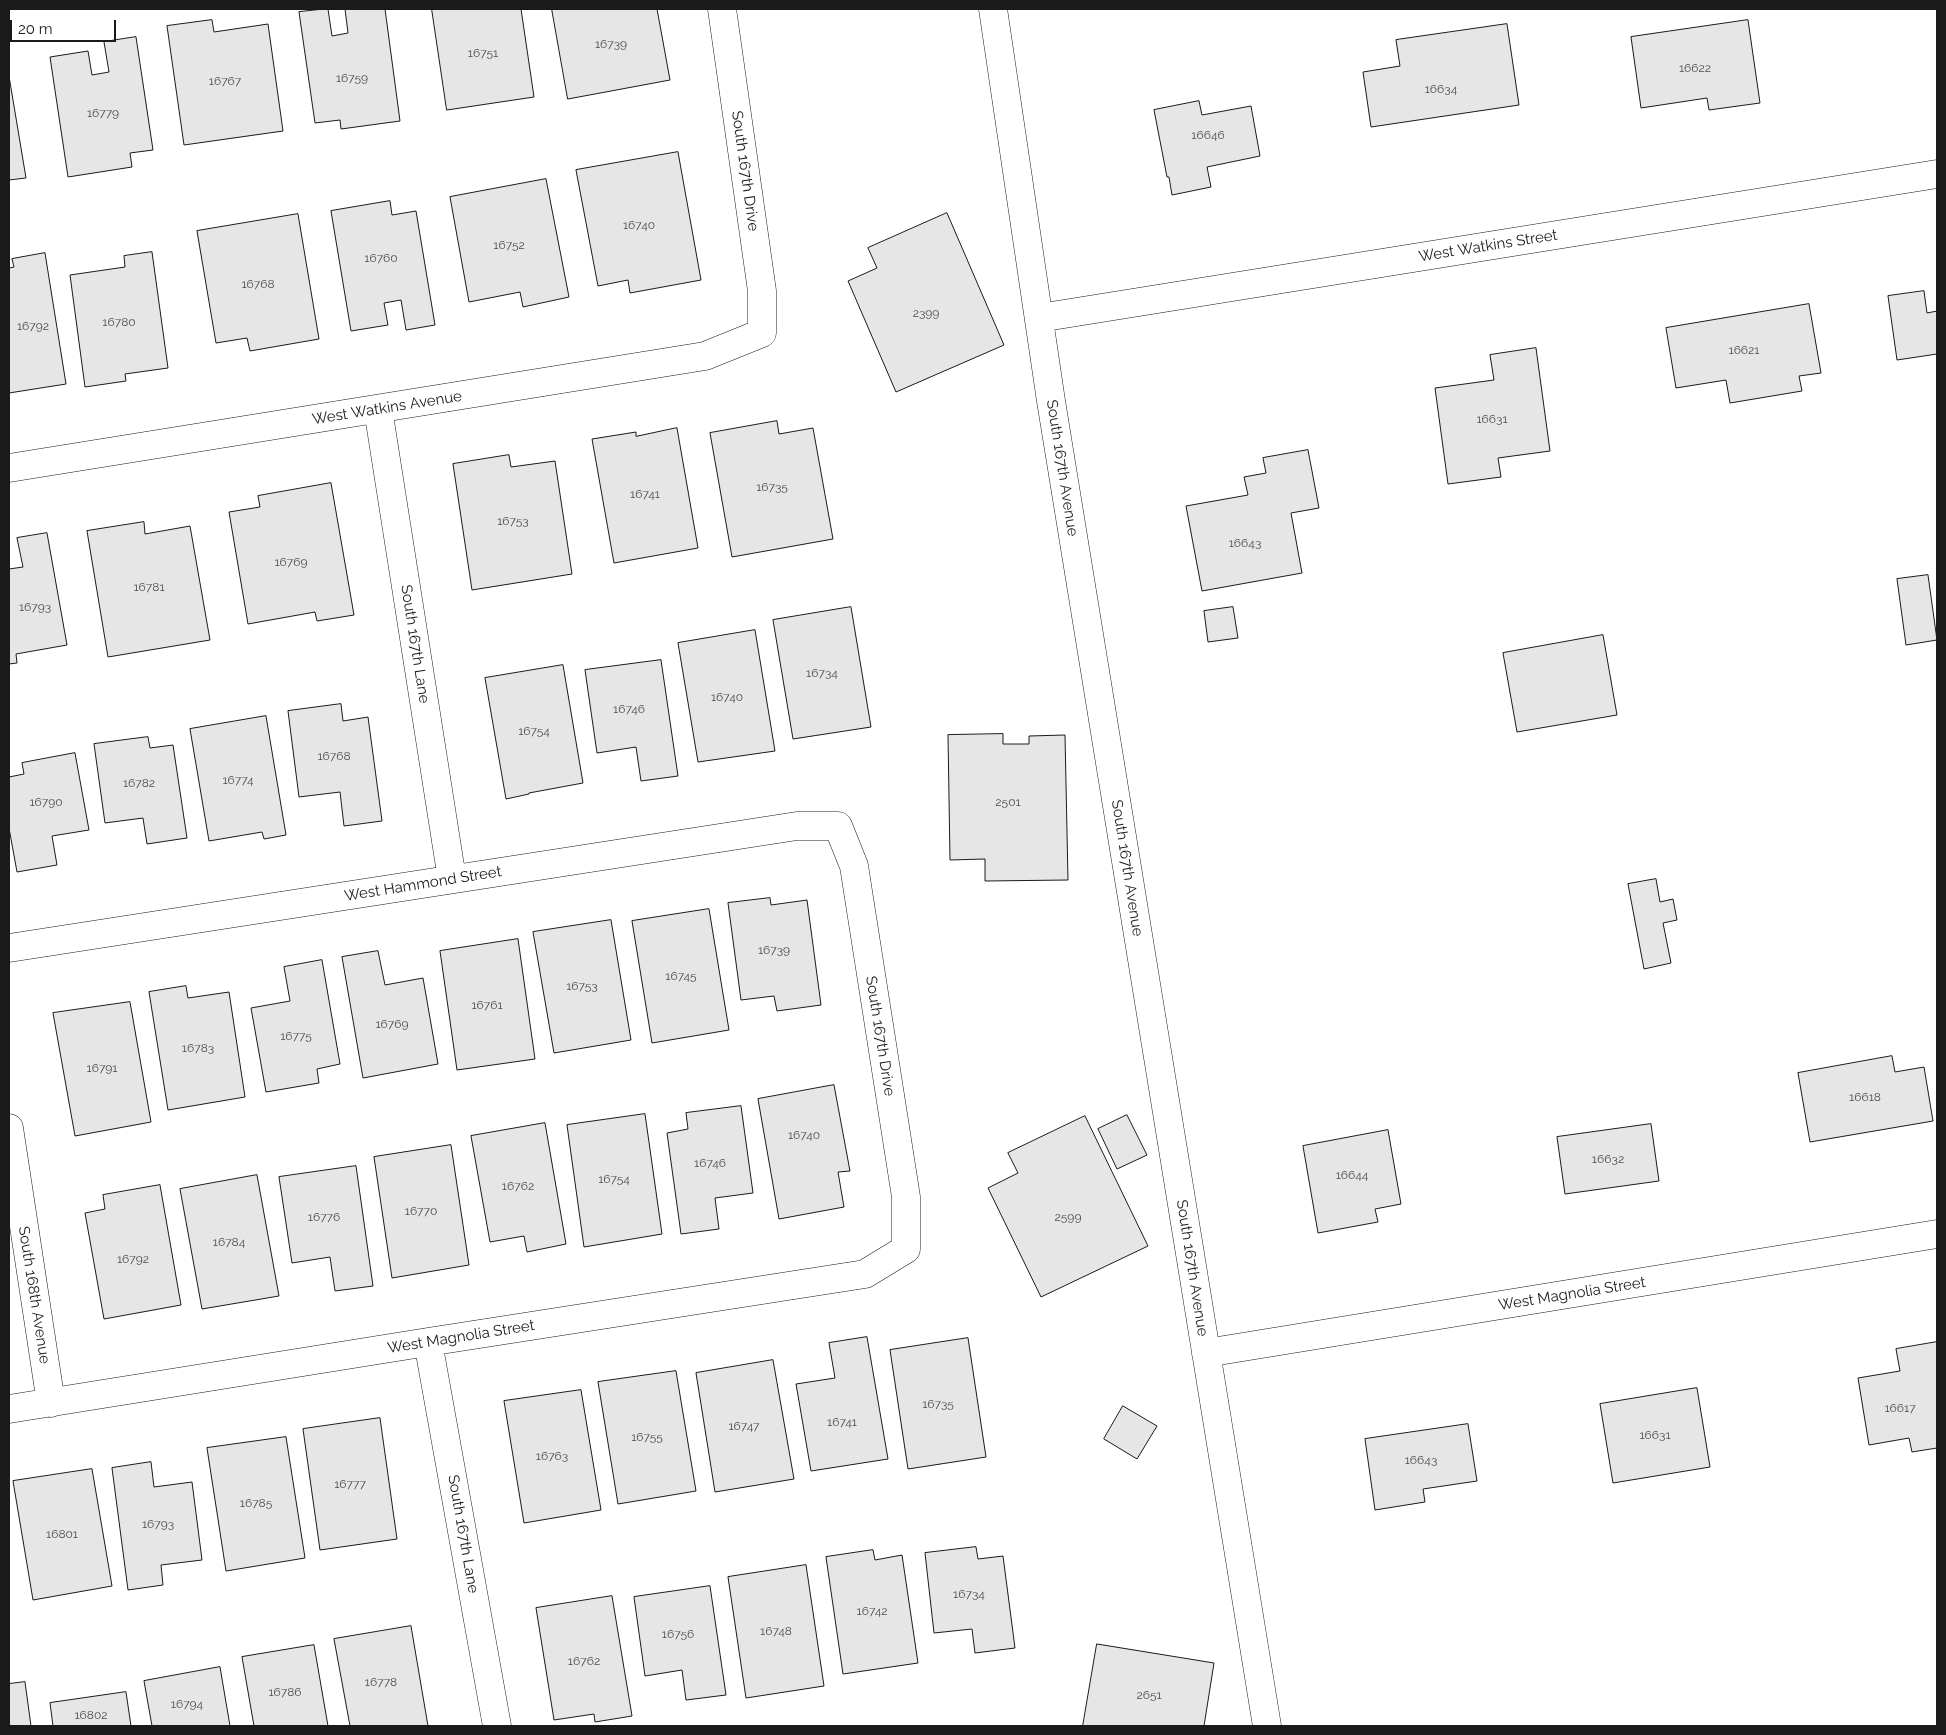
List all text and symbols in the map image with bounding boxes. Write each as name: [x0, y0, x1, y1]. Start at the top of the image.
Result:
scale bar: [12, 10, 119, 42]
text: 20 m: [18, 20, 53, 38]
house number: 16739: [595, 37, 627, 51]
house number: 16751: [468, 46, 498, 60]
house number: 16622: [1679, 61, 1711, 75]
house number: 16759: [336, 71, 368, 85]
house number: 16767: [209, 74, 241, 88]
house number: 16634: [1425, 82, 1457, 96]
house number: 16779: [87, 106, 119, 120]
street label: South 167th Drive: [728, 110, 762, 232]
house number: 16646: [1191, 128, 1225, 142]
house number: 16740: [623, 218, 655, 232]
street label: West Watkins Street: [1417, 226, 1559, 266]
house number: 16752: [493, 238, 525, 252]
house number: 16760: [364, 251, 398, 265]
house number: 16768: [241, 277, 275, 291]
house number: 2399: [913, 306, 939, 320]
house number: 16780: [102, 315, 136, 329]
house number: 16792: [17, 319, 49, 333]
house number: 16621: [1729, 343, 1759, 357]
street label: West Watkins Avenue: [311, 387, 463, 429]
street label: South 167th Avenue: [1042, 398, 1082, 538]
house number: 16631: [1476, 412, 1508, 426]
house number: 16735: [756, 480, 788, 494]
house number: 16741: [630, 487, 660, 501]
house number: 16753: [497, 514, 529, 528]
house number: 16643: [1229, 536, 1261, 550]
house number: 16769: [274, 555, 308, 569]
house number: 16781: [133, 580, 165, 594]
street label: South 167th Lane: [397, 583, 433, 705]
house number: 16793: [19, 600, 51, 614]
house number: 16734: [806, 666, 838, 680]
house number: 16740: [711, 690, 743, 704]
house number: 16746: [613, 702, 645, 716]
house number: 16754: [518, 724, 550, 738]
house number: 16768: [317, 749, 351, 763]
house number: 16774: [222, 773, 254, 787]
house number: 16782: [123, 776, 155, 790]
house number: 16790: [29, 795, 63, 809]
house number: 2501: [995, 795, 1021, 809]
street label: South 167th Avenue: [1107, 798, 1147, 938]
street label: West Hammond Street: [343, 863, 503, 905]
house number: 16739: [758, 943, 790, 957]
house number: 16745: [665, 969, 697, 983]
street label: South 167th Drive: [862, 975, 898, 1097]
house number: 16753: [566, 979, 598, 993]
house number: 16761: [471, 998, 503, 1012]
house number: 16769: [375, 1017, 409, 1031]
house number: 16775: [280, 1029, 312, 1043]
house number: 16783: [182, 1041, 214, 1055]
house number: 16791: [87, 1061, 117, 1075]
house number: 16618: [1849, 1090, 1881, 1104]
house number: 16740: [788, 1128, 820, 1142]
house number: 16632: [1592, 1152, 1624, 1166]
house number: 16746: [694, 1156, 726, 1170]
house number: 16644: [1336, 1168, 1368, 1182]
house number: 16754: [598, 1172, 630, 1186]
house number: 16762: [502, 1179, 534, 1193]
street label: South 167th Avenue: [1172, 1198, 1212, 1338]
house number: 16770: [405, 1204, 437, 1218]
house number: 16776: [308, 1210, 340, 1224]
house number: 2599: [1055, 1210, 1081, 1224]
street label: South 168th Avenue: [14, 1225, 54, 1365]
house number: 16784: [213, 1235, 245, 1249]
house number: 16792: [117, 1252, 149, 1266]
street label: West Magnolia Street: [1497, 1273, 1647, 1315]
street label: West Magnolia Street: [386, 1316, 536, 1358]
house number: 16735: [922, 1397, 954, 1411]
house number: 16617: [1884, 1401, 1916, 1415]
house number: 16741: [827, 1415, 857, 1429]
house number: 16747: [728, 1419, 760, 1433]
house number: 16631: [1639, 1428, 1671, 1442]
house number: 16755: [631, 1430, 663, 1444]
house number: 16763: [536, 1449, 568, 1463]
house number: 16643: [1405, 1453, 1437, 1467]
street label: South 167th Lane: [444, 1473, 482, 1595]
house number: 16777: [334, 1477, 366, 1491]
house number: 16785: [240, 1496, 272, 1510]
house number: 16793: [142, 1517, 174, 1531]
house number: 16801: [46, 1527, 78, 1541]
house number: 16734: [953, 1587, 985, 1601]
house number: 16742: [857, 1604, 887, 1618]
house number: 16748: [760, 1624, 792, 1638]
house number: 16756: [662, 1627, 694, 1641]
house number: 16762: [568, 1654, 600, 1668]
house number: 16778: [365, 1675, 397, 1689]
house number: 16786: [268, 1685, 302, 1699]
house number: 2651: [1136, 1688, 1162, 1702]
house number: 16794: [171, 1697, 203, 1711]
house number: 16802: [74, 1708, 108, 1722]

